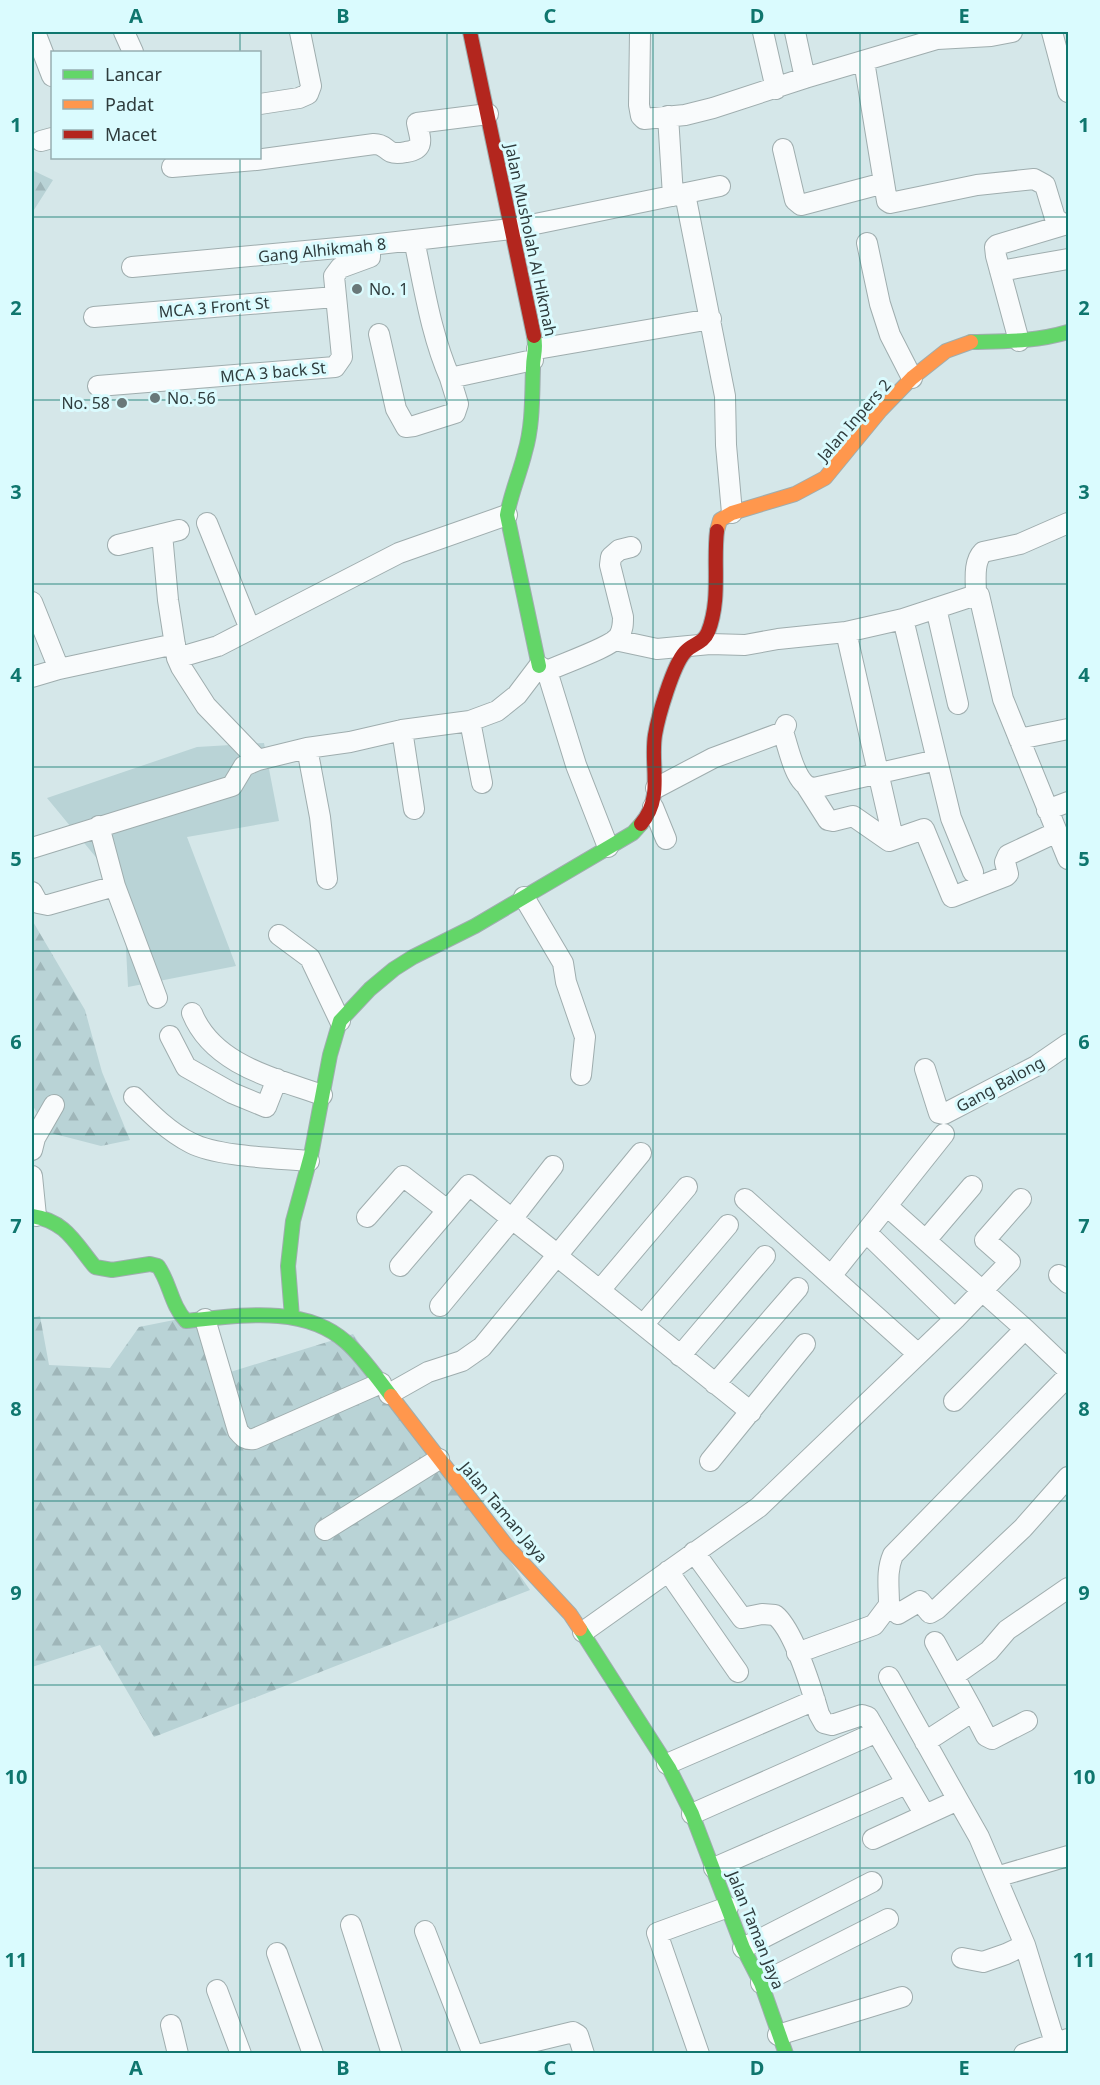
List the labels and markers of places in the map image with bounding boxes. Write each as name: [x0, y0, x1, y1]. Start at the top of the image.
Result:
place label: No. 1: [369, 278, 408, 300]
marker: No. 1: [350, 282, 364, 296]
place label: No. 56: [167, 387, 216, 409]
marker: No. 56: [148, 391, 162, 405]
place label: No. 58: [61, 392, 110, 414]
marker: No. 58: [115, 396, 129, 410]

